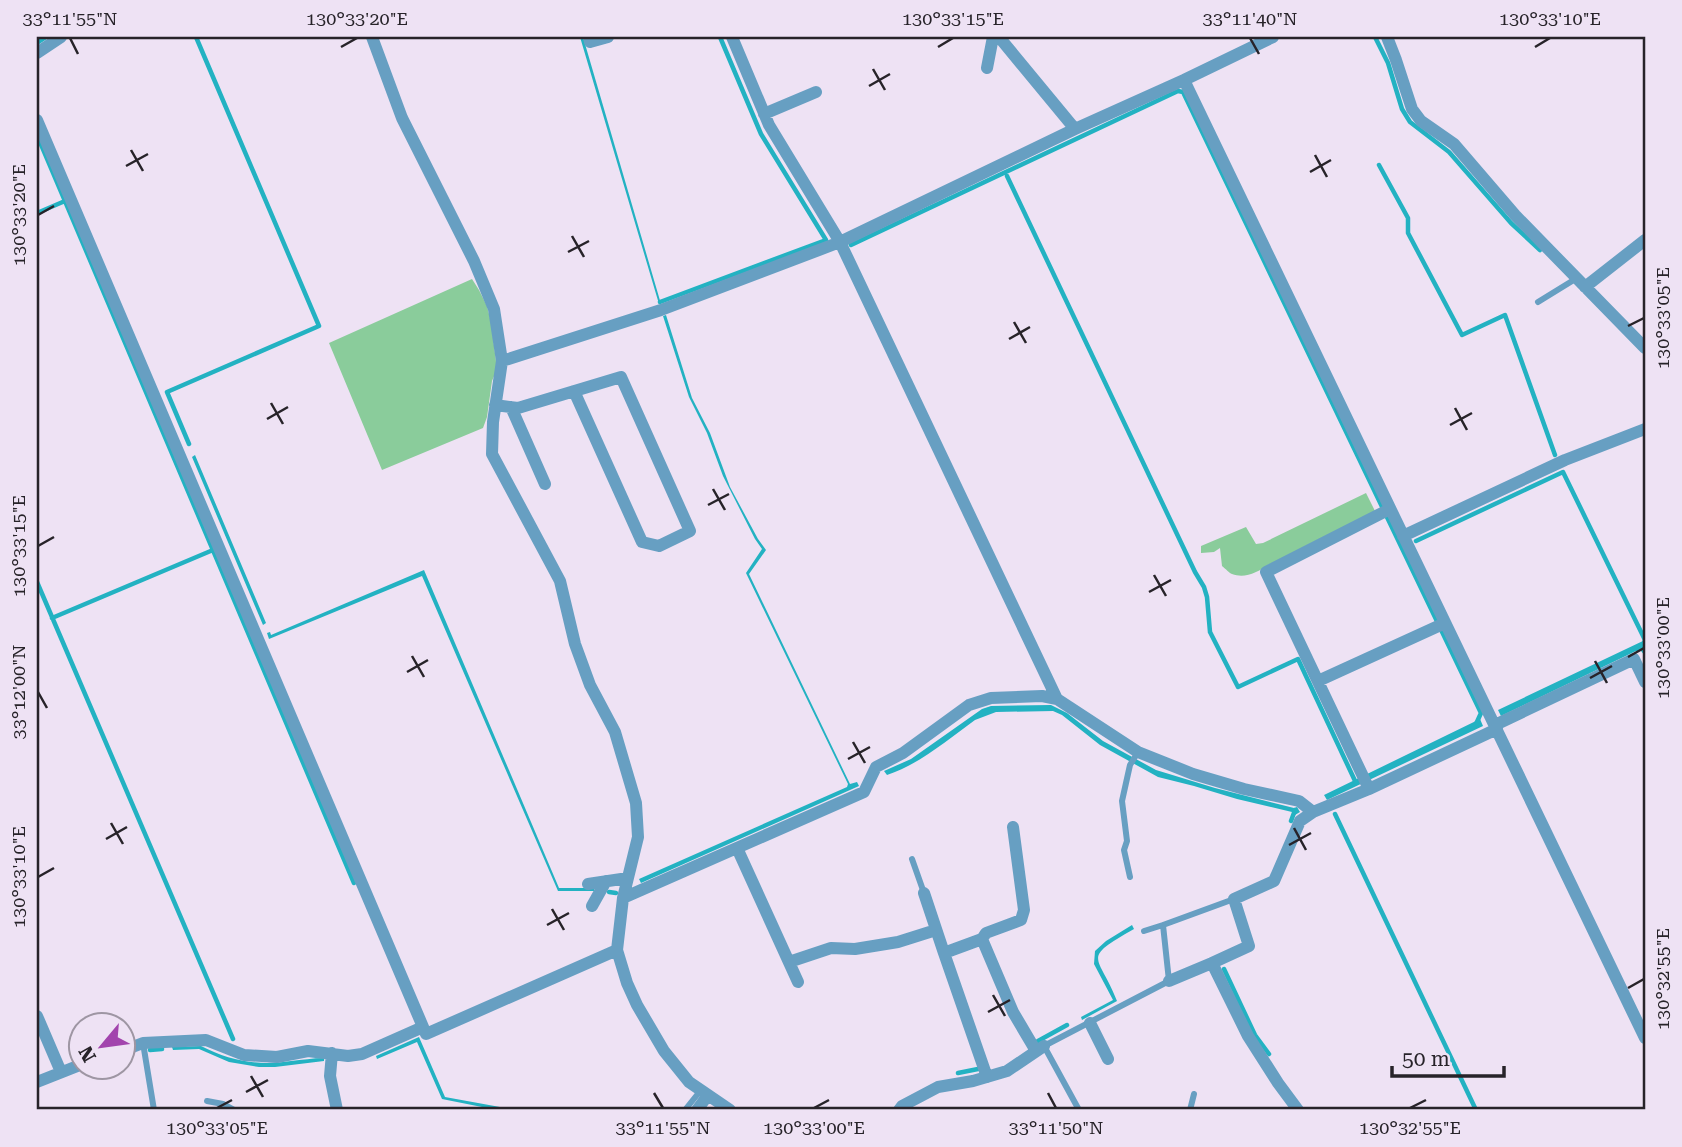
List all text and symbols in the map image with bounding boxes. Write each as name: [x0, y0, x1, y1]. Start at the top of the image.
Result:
text: 33°11'55"N: [23, 8, 117, 29]
text: 130°33'20"E: [306, 8, 408, 29]
text: 130°33'15"E: [902, 8, 1004, 29]
text: 33°11'40"N: [1203, 8, 1297, 29]
text: 130°33'10"E: [1499, 8, 1601, 29]
text: 130°33'20"E: [8, 164, 29, 266]
text: 130°33'05"E: [1652, 267, 1673, 369]
text: 130°33'15"E: [8, 495, 29, 597]
text: 130°33'00"E: [1652, 597, 1673, 699]
text: 33°12'00"N: [8, 645, 29, 739]
text: 130°33'10"E: [8, 826, 29, 928]
text: 130°32'55"E: [1652, 928, 1673, 1030]
north arrow: [66, 1010, 136, 1080]
scale bar: [1392, 1035, 1504, 1079]
text: N: [74, 1042, 101, 1066]
text: 50 m: [1402, 1047, 1450, 1071]
text: 130°33'05"E: [166, 1117, 268, 1138]
text: 33°11'55"N: [616, 1117, 710, 1138]
text: 130°33'00"E: [763, 1117, 865, 1138]
text: 33°11'50"N: [1009, 1117, 1103, 1138]
text: 130°32'55"E: [1359, 1117, 1461, 1138]

